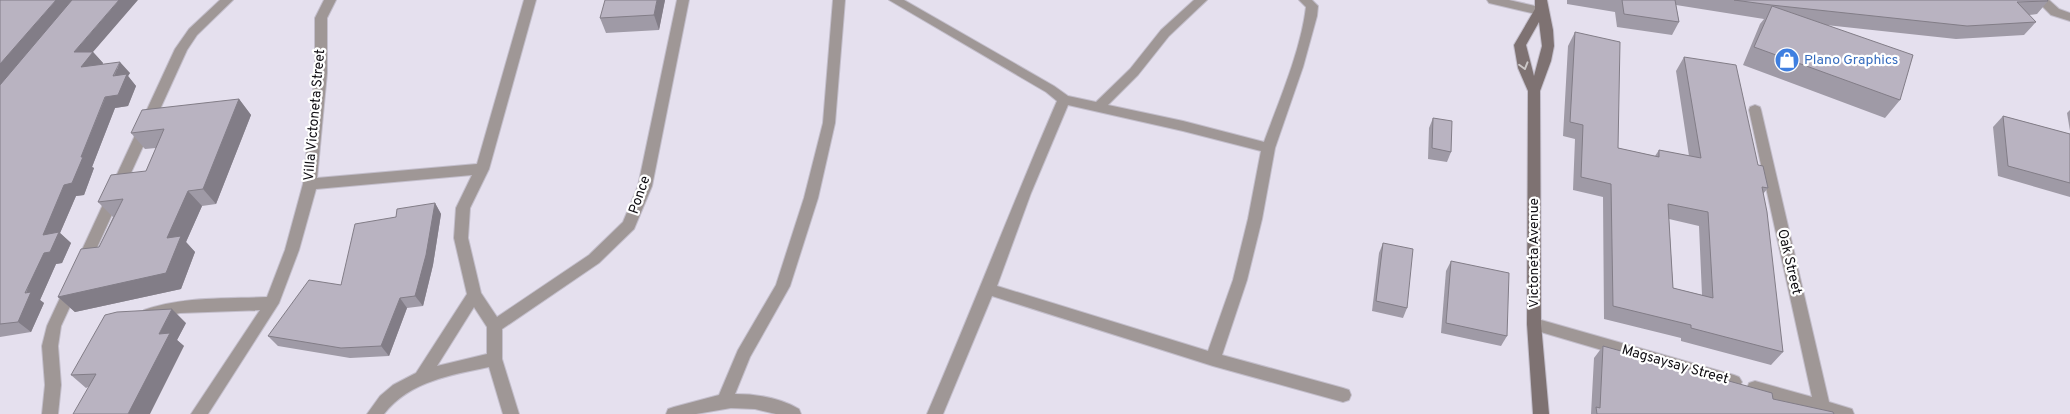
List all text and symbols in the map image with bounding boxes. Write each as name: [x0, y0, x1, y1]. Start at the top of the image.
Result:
shop icon: Plano Graphics: [1774, 47, 1800, 73]
street label: Villa Victoneta Street: [301, 48, 329, 182]
place label: Plano Graphics: [1804, 52, 1898, 69]
one-way arrow: [1519, 61, 1529, 69]
street label: Ponce: [626, 174, 654, 216]
street label: Victoneta Avenue: [1526, 198, 1543, 308]
street label: Oak Street: [1773, 228, 1805, 296]
street label: Magsaysay Street: [1620, 342, 1730, 388]

